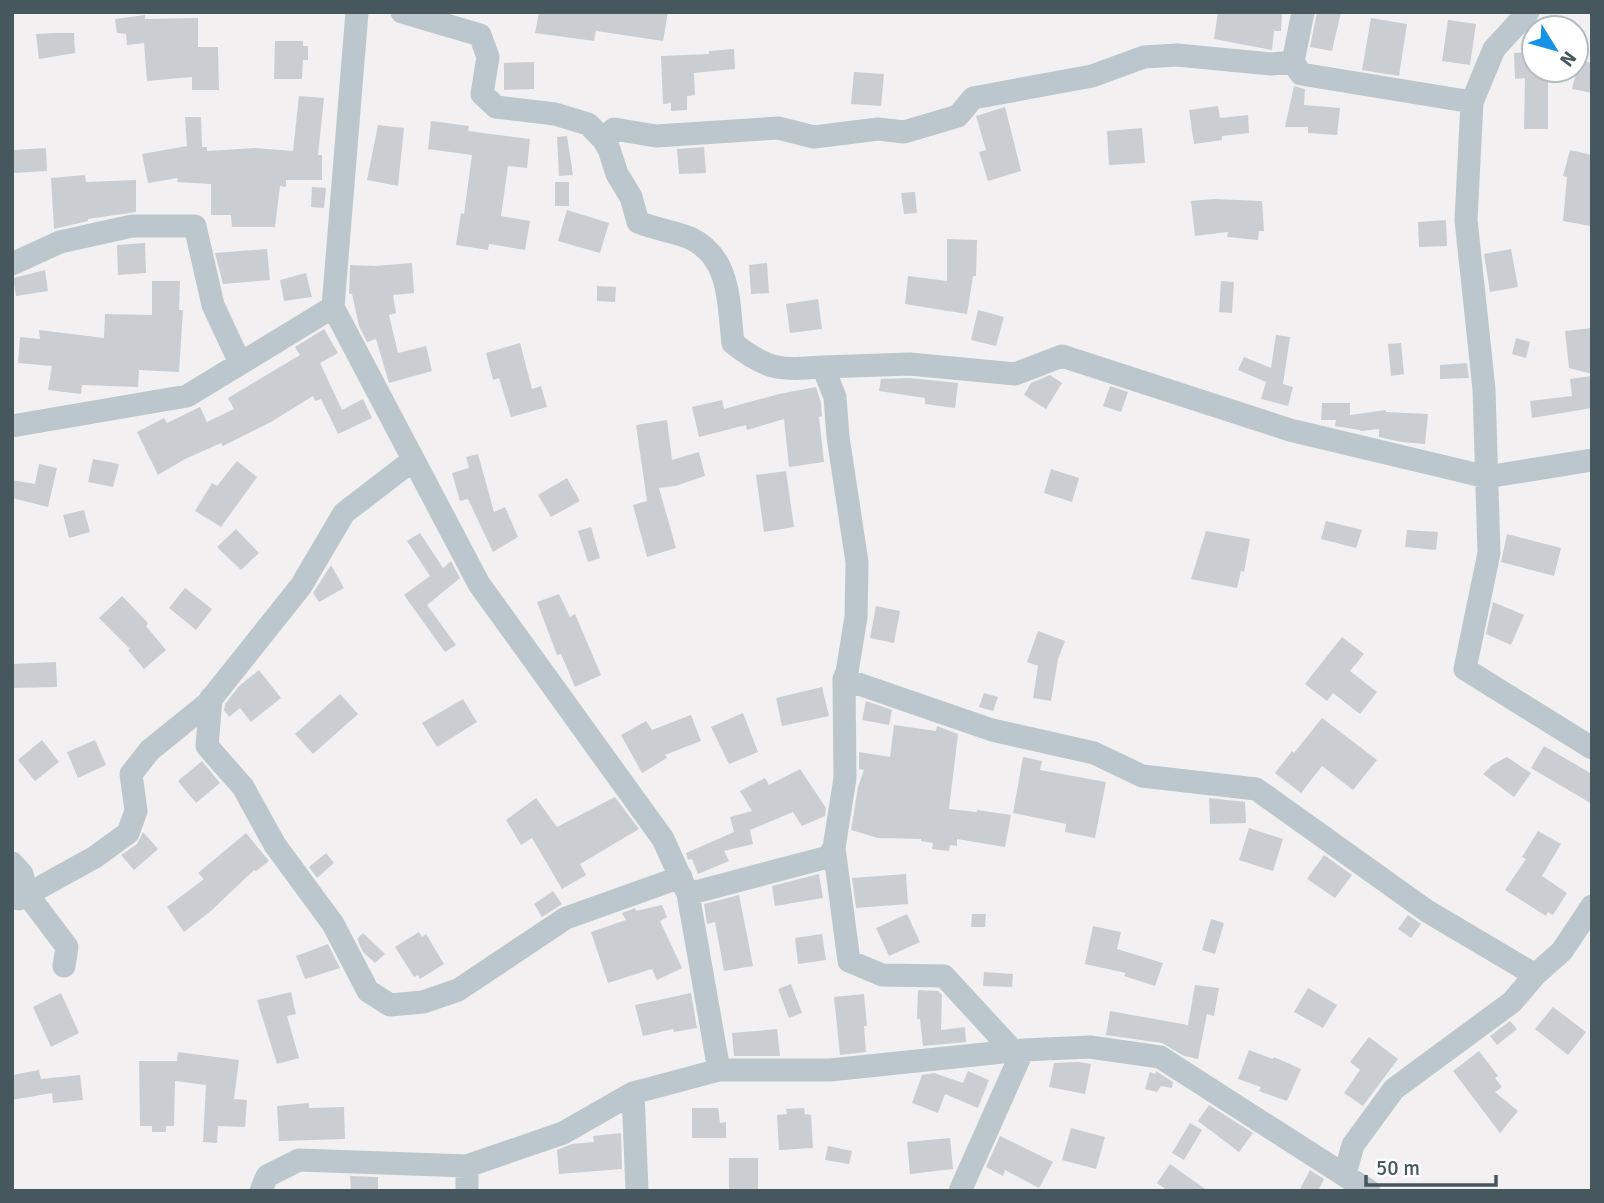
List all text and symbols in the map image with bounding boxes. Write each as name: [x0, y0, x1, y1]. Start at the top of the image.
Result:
north arrow: [1520, 14, 1590, 84]
text: N: [1554, 46, 1581, 71]
scale bar: [1366, 1144, 1496, 1188]
text: 50 m: [1376, 1155, 1420, 1181]

